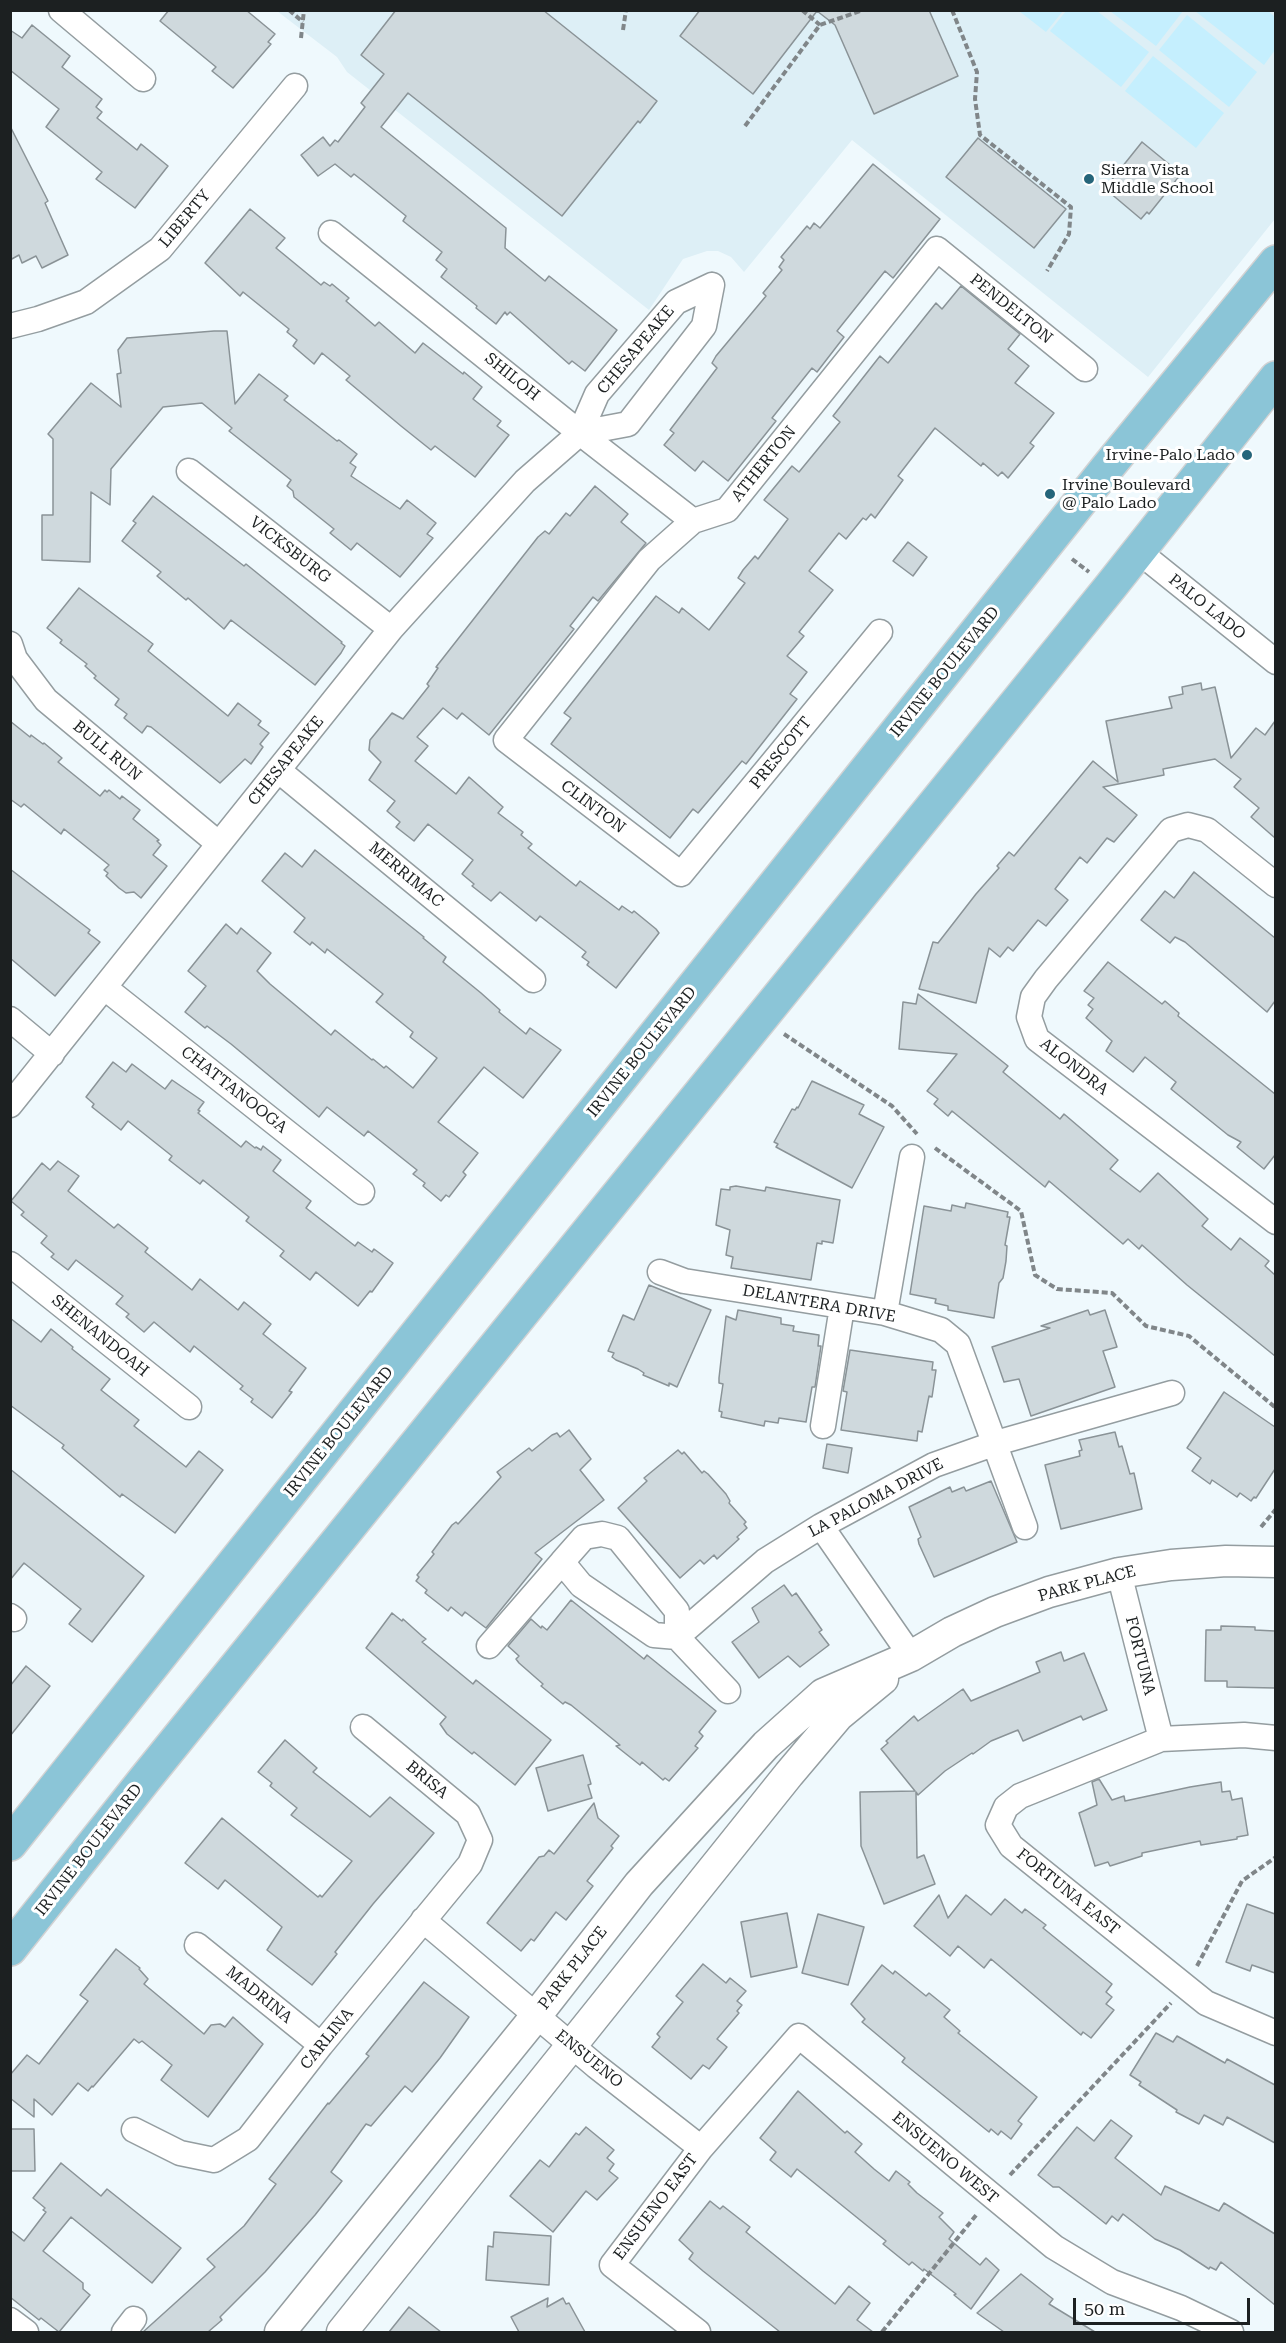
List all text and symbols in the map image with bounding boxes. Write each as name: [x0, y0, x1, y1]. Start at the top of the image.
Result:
place label: Sierra Vista Middle School: [1101, 160, 1214, 198]
marker: Sierra Vista Middle School: [1082, 172, 1096, 186]
street label: LIBERTY: [155, 186, 215, 252]
street label: PENDELTON: [966, 270, 1056, 348]
street label: CHESAPEAKE: [593, 302, 679, 398]
street label: SHILOH: [481, 349, 543, 405]
street label: ATHERTON: [728, 422, 800, 506]
place label: Irvine-Palo Lado: [1106, 445, 1235, 465]
marker: Irvine-Palo Lado: [1240, 448, 1254, 462]
place label: Irvine Boulevard @ Palo Lado: [1062, 475, 1191, 513]
marker: Irvine Boulevard @ Palo Lado: [1043, 487, 1057, 501]
street label: VICKSBURG: [246, 513, 334, 587]
street label: PALO LADO: [1165, 570, 1249, 644]
street label: IRVINE BOULEVARD: [886, 603, 1004, 741]
street label: CHESAPEAKE: [244, 712, 328, 810]
street label: PRESCOTT: [746, 713, 816, 793]
street label: BULL RUN: [69, 717, 145, 785]
street label: CLINTON: [557, 776, 629, 838]
street label: MERRIMAC: [365, 838, 447, 912]
street label: IRVINE BOULEVARD: [583, 983, 701, 1121]
street label: ALONDRA: [1036, 1034, 1112, 1100]
street label: CHATTANOOGA: [177, 1043, 291, 1137]
street label: DELANTERA DRIVE: [741, 1281, 897, 1327]
street label: SHENANDOAH: [48, 1291, 152, 1381]
street label: IRVINE BOULEVARD: [280, 1363, 398, 1501]
street label: LA PALOMA DRIVE: [805, 1454, 947, 1542]
street label: PARK PLACE: [1036, 1562, 1138, 1606]
street label: FORTUNA: [1121, 1615, 1159, 1697]
street label: BRISA: [402, 1757, 452, 1803]
street label: IRVINE BOULEVARD: [31, 1780, 147, 1920]
street label: FORTUNA EAST: [1013, 1845, 1123, 1939]
street label: PARK PLACE: [535, 1923, 611, 2013]
street label: MADRINA: [222, 1962, 296, 2028]
street label: CARLINA: [296, 2004, 358, 2074]
street label: ENSUENO: [551, 2026, 627, 2092]
street label: ENSUENO WEST: [888, 2108, 1002, 2208]
street label: ENSUENO EAST: [610, 2150, 702, 2264]
scale bar: [1076, 2286, 1253, 2324]
text: 50 m: [1084, 2298, 1125, 2319]

